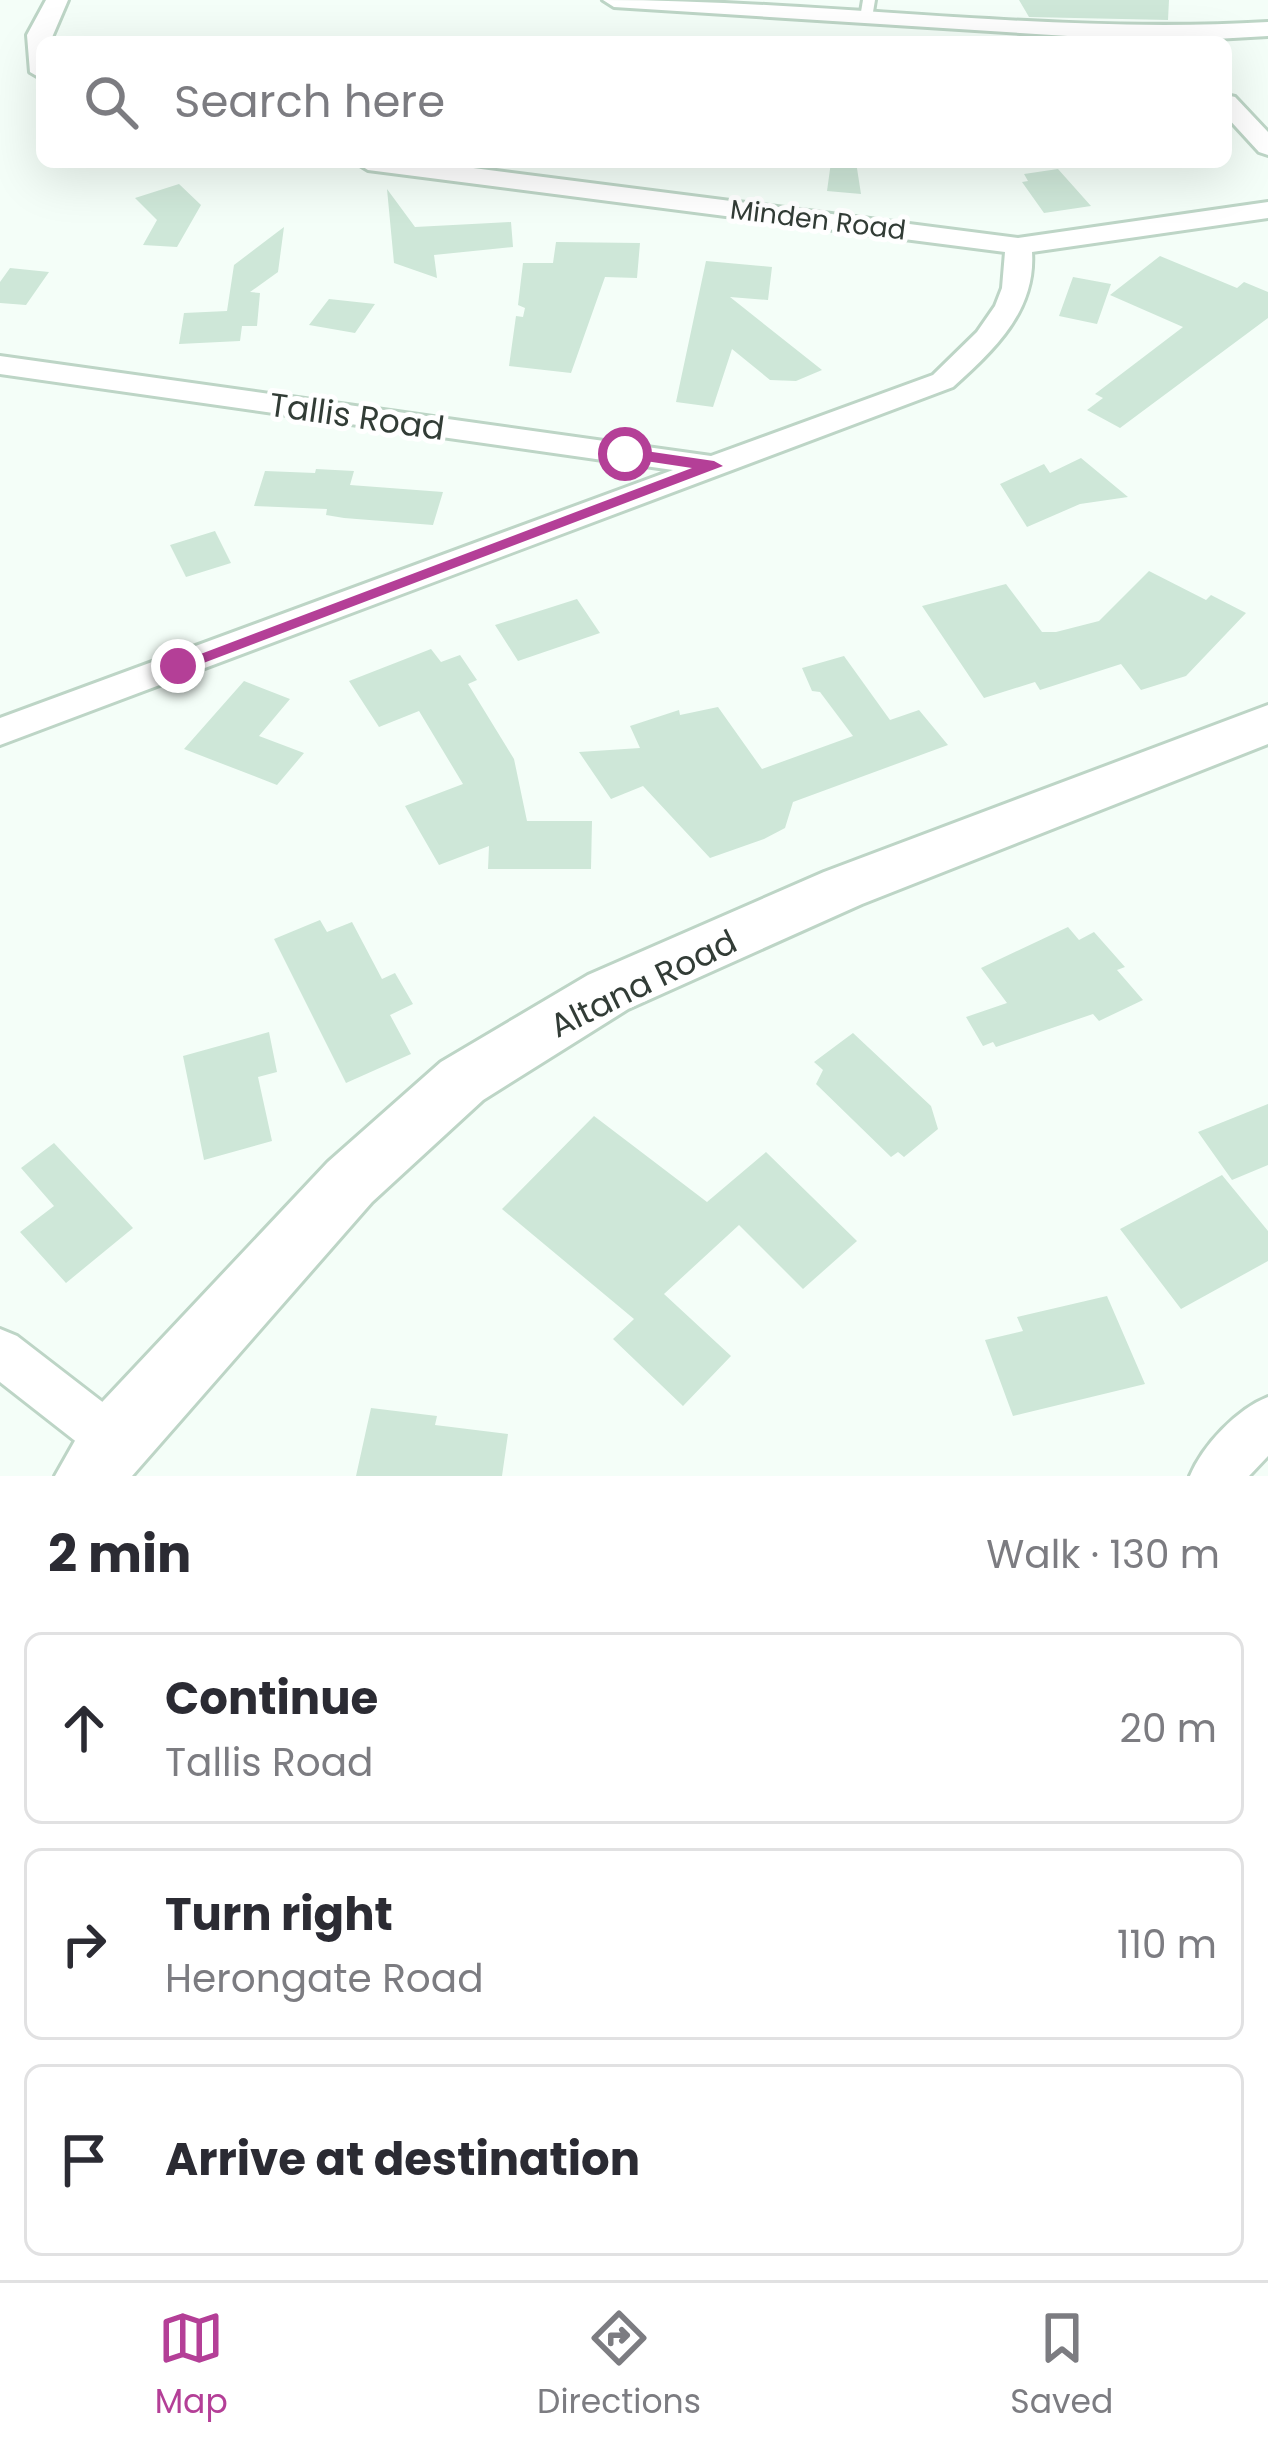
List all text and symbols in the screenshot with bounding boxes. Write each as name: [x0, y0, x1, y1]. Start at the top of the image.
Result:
search box: [36, 36, 1232, 168]
icon: search: [78, 69, 144, 135]
text: Search here: [174, 70, 445, 133]
street label: Minden Road: [728, 190, 908, 249]
street label: Tallis Road: [266, 381, 448, 452]
route start: [598, 427, 652, 481]
route end: [151, 639, 205, 693]
street label: Altana Road: [542, 918, 745, 1049]
text: 2 min: [48, 1518, 191, 1590]
text: Walk · 130 m: [986, 1527, 1220, 1582]
text: Continue: [165, 1667, 378, 1730]
icon: ahead: [51, 1695, 117, 1761]
text: 20 m: [1119, 1701, 1217, 1756]
text: Tallis Road: [165, 1735, 373, 1790]
text: Turn right: [165, 1883, 393, 1946]
icon: right: [51, 1911, 117, 1977]
text: 110 m: [1117, 1917, 1217, 1972]
text: Herongate Road: [165, 1951, 484, 2006]
icon: arrive: [51, 2127, 117, 2193]
text: Arrive at destination: [165, 2128, 640, 2191]
tab: Map: [155, 2305, 228, 2427]
tab: Directions: [537, 2305, 701, 2427]
tab: Saved: [1010, 2305, 1113, 2427]

